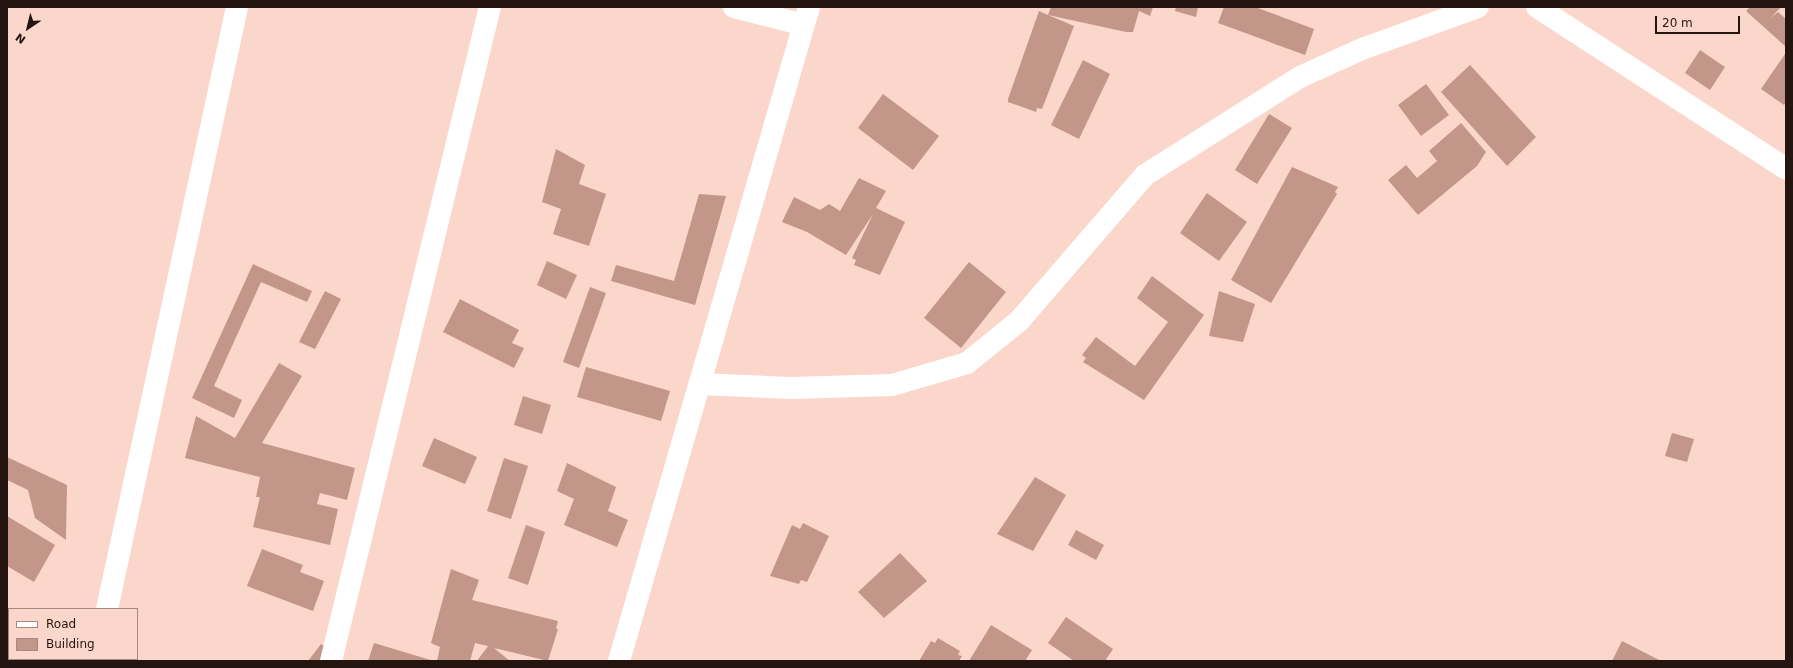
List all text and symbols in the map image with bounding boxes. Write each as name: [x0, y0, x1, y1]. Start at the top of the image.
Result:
north arrow: [8, 8, 48, 48]
scale bar: [1657, 8, 1742, 34]
text: 20 m: [1662, 16, 1693, 30]
text: N: [13, 30, 28, 46]
legend: [8, 608, 138, 660]
text: Road: [46, 617, 76, 631]
text: Building: [46, 637, 95, 651]

